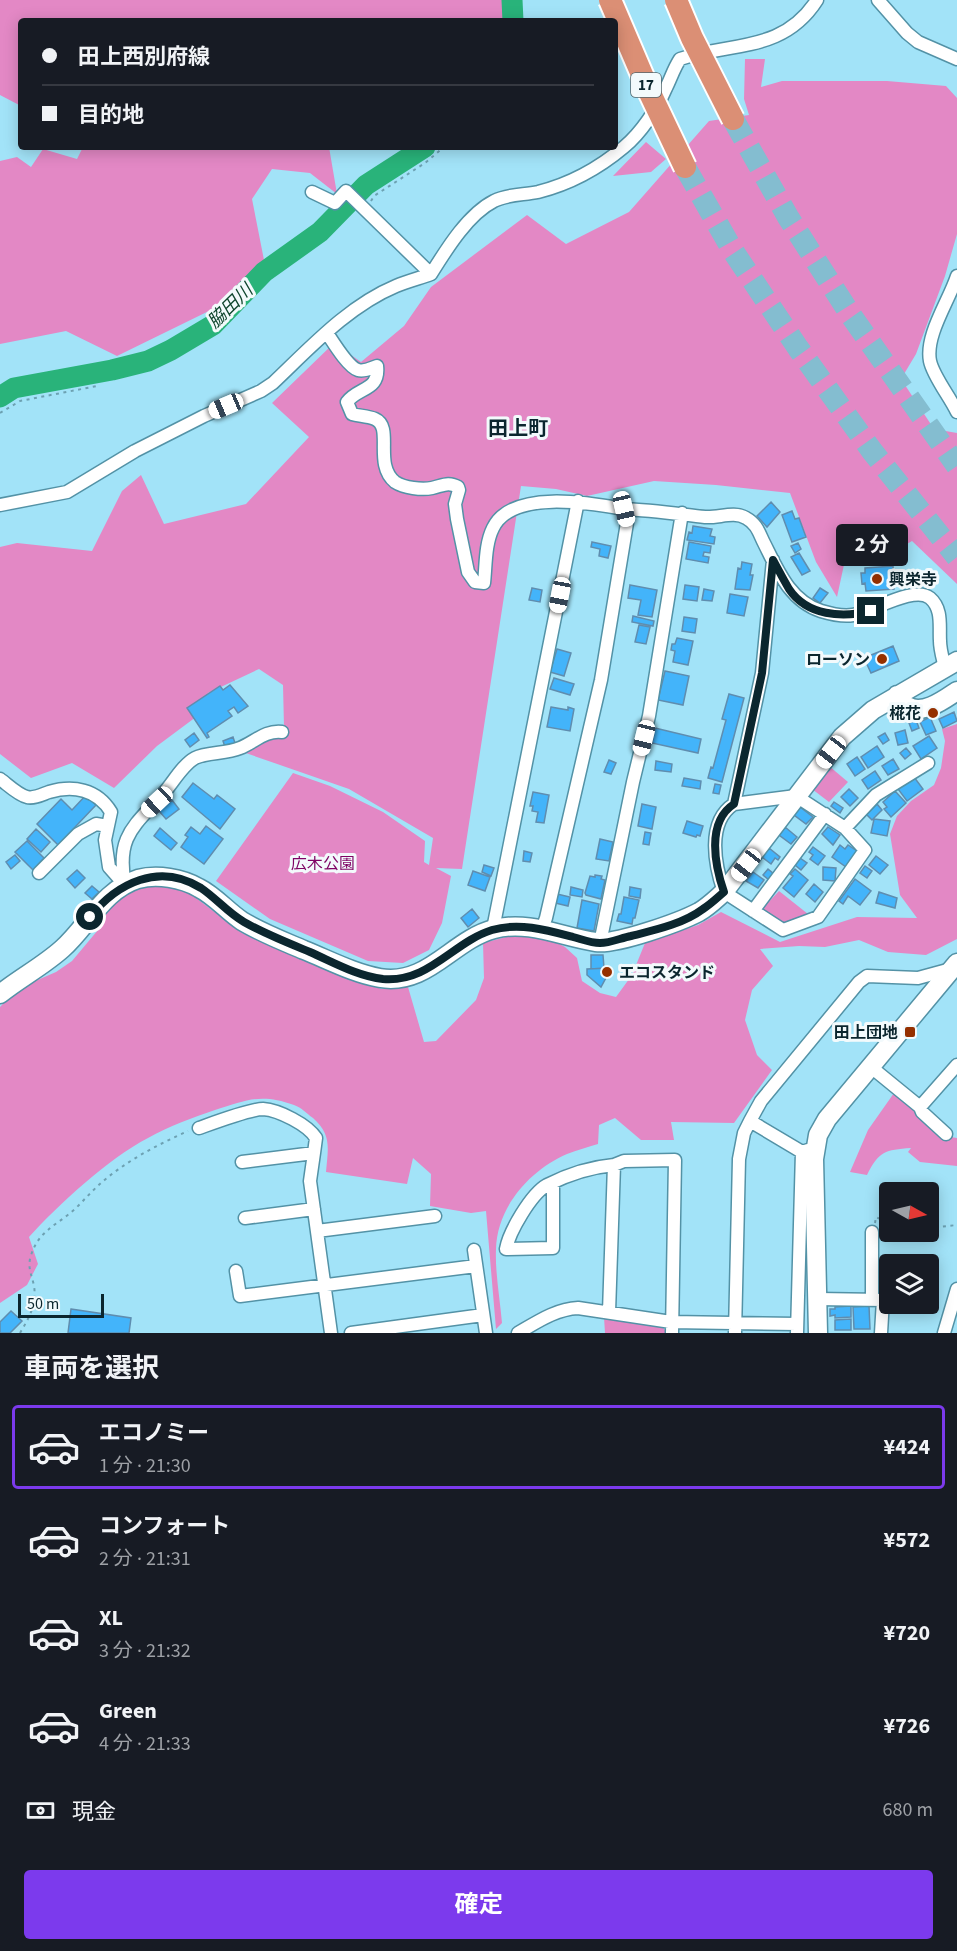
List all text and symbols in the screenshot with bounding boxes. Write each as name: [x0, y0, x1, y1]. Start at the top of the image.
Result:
text: 田上西別府線: [78, 41, 210, 73]
road number: 17: [631, 73, 661, 97]
text: 目的地: [78, 99, 144, 131]
water label: 脇田川: [202, 277, 260, 334]
car: [206, 391, 246, 421]
district label: 田上町: [488, 415, 548, 443]
car: [611, 489, 637, 529]
callout: 2 分: [835, 524, 907, 566]
text: 2 分: [855, 531, 889, 559]
place label: 興栄寺: [889, 569, 937, 591]
marker: 興栄寺: [870, 572, 884, 586]
car: [548, 576, 572, 614]
route end: [857, 597, 884, 624]
place label: ローソン: [806, 649, 870, 671]
marker: ローソン: [875, 652, 889, 666]
place label: 椛花: [889, 703, 921, 725]
marker: 椛花: [926, 706, 940, 720]
car: [631, 718, 657, 758]
car: [813, 732, 849, 772]
car: [138, 783, 176, 821]
car: [728, 845, 764, 885]
park label: 広木公園: [291, 853, 355, 875]
route start: [76, 903, 103, 930]
place label: エコスタンド: [619, 962, 715, 984]
marker: エコスタンド: [600, 965, 614, 979]
place label: 田上団地: [834, 1022, 898, 1044]
marker: 田上団地: [903, 1025, 917, 1039]
north arrow: [879, 1182, 939, 1242]
map controls: [879, 1182, 939, 1314]
button: layers: [879, 1254, 939, 1314]
scale bar: [18, 1291, 104, 1318]
text: 50 m: [27, 1293, 59, 1315]
text: 車両を選択: [24, 1349, 159, 1388]
text: エコノミー: [99, 1417, 209, 1449]
icon: car: [27, 1420, 81, 1474]
text: ¥424: [884, 1431, 930, 1463]
text: 1 分 · 21:30: [99, 1452, 191, 1480]
text: コンフォート: [99, 1510, 230, 1542]
icon: car: [27, 1513, 81, 1567]
text: ¥572: [884, 1524, 930, 1556]
text: 2 分 · 21:31: [99, 1545, 191, 1573]
text: XL: [99, 1602, 123, 1634]
icon: car: [27, 1606, 81, 1660]
text: ¥720: [884, 1617, 930, 1649]
text: 3 分 · 21:32: [99, 1637, 191, 1665]
text: Green: [99, 1695, 157, 1727]
icon: car: [27, 1699, 81, 1753]
text: ¥726: [884, 1710, 930, 1742]
text: 4 分 · 21:33: [99, 1730, 191, 1758]
icon: cash: [24, 1794, 57, 1827]
text: 現金: [72, 1796, 116, 1828]
text: 680 m: [883, 1796, 933, 1824]
button: 確定: [24, 1870, 933, 1939]

